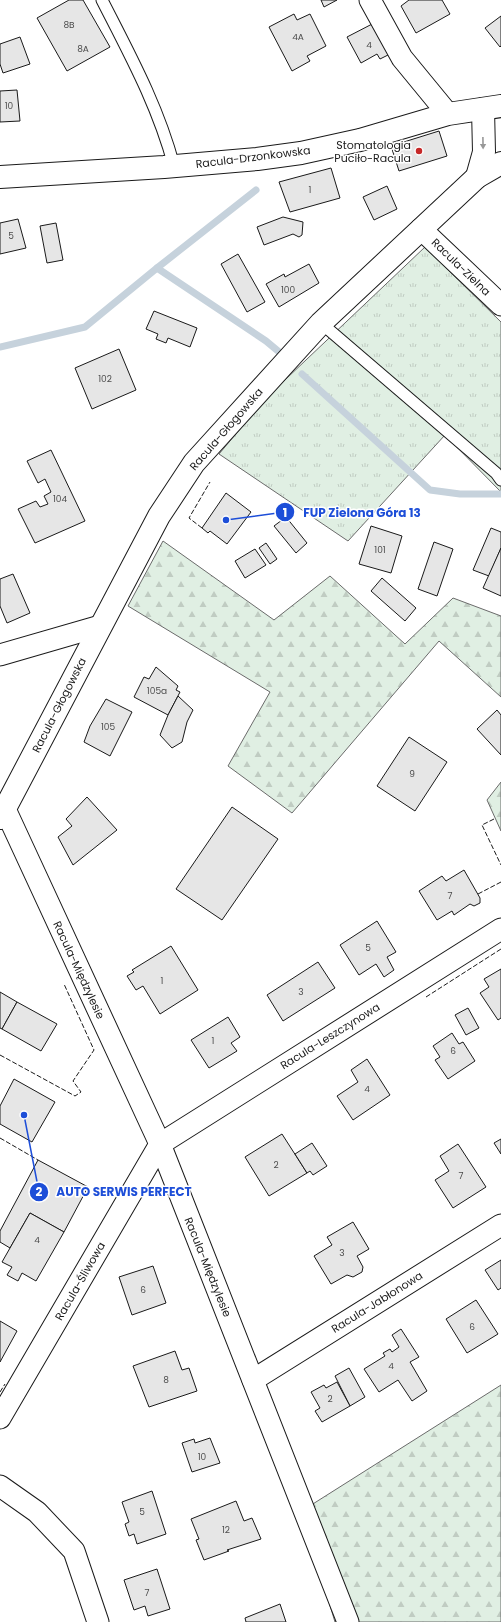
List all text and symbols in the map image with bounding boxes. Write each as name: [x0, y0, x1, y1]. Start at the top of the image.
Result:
house number: 8B: [63, 19, 75, 31]
house number: 4A: [292, 31, 304, 43]
house number: 4: [366, 39, 372, 51]
house number: 8A: [77, 43, 89, 55]
house number: 10: [5, 100, 14, 112]
place label: Stomatologia Puciło-Racula: [334, 137, 411, 166]
one-way arrow: [480, 137, 487, 149]
street label: Racula-Drzonkowska: [195, 142, 311, 172]
marker: Stomatologia Puciło-Racula: [414, 146, 424, 156]
house number: 1: [309, 184, 312, 196]
house number: 5: [8, 230, 14, 242]
street label: Racula-Zielna: [428, 235, 494, 299]
house number: 100: [281, 284, 295, 296]
house number: 102: [98, 373, 112, 385]
street label: Racula-Głogowska: [186, 384, 266, 474]
house number: 104: [53, 493, 67, 505]
callout: FUP Zielona Góra 13: [275, 500, 429, 524]
text: 1: [283, 504, 287, 521]
text: FUP Zielona Góra 13: [303, 504, 421, 521]
house number: 101: [374, 544, 386, 556]
street label: Racula-Głogowska: [28, 655, 90, 755]
house number: 105a: [147, 685, 167, 697]
house number: 105: [101, 721, 115, 733]
house number: 9: [409, 768, 415, 780]
house number: 7: [448, 890, 453, 902]
street label: Racula-Międzylesie: [49, 918, 109, 1022]
house number: 5: [365, 942, 371, 954]
house number: 1: [161, 975, 164, 987]
house number: 3: [298, 986, 304, 998]
street label: Racula-Leszczynowa: [277, 999, 383, 1073]
house number: 1: [212, 1035, 215, 1047]
house number: 6: [450, 1045, 456, 1057]
house number: 4: [364, 1083, 370, 1095]
house number: 2: [273, 1159, 279, 1171]
house number: 7: [459, 1170, 464, 1182]
callout: AUTO SERWIS PERFECT: [29, 1180, 200, 1204]
text: 2: [36, 1183, 43, 1200]
text: AUTO SERWIS PERFECT: [56, 1183, 192, 1200]
street label: Racula-Międzylesie: [181, 1215, 235, 1320]
house number: 4: [34, 1234, 40, 1246]
street label: Racula-Śliwowa: [51, 1239, 109, 1323]
house number: 3: [339, 1247, 345, 1259]
street label: Racula-Jabłonowa: [328, 1267, 426, 1337]
house number: 6: [140, 1284, 146, 1296]
house number: 6: [469, 1321, 475, 1333]
house number: 4: [388, 1360, 394, 1372]
house number: 8: [163, 1374, 169, 1386]
house number: 2: [327, 1393, 333, 1405]
house number: 10: [198, 1451, 207, 1463]
house number: 5: [139, 1506, 145, 1518]
house number: 12: [222, 1524, 230, 1536]
house number: 7: [145, 1587, 150, 1599]

